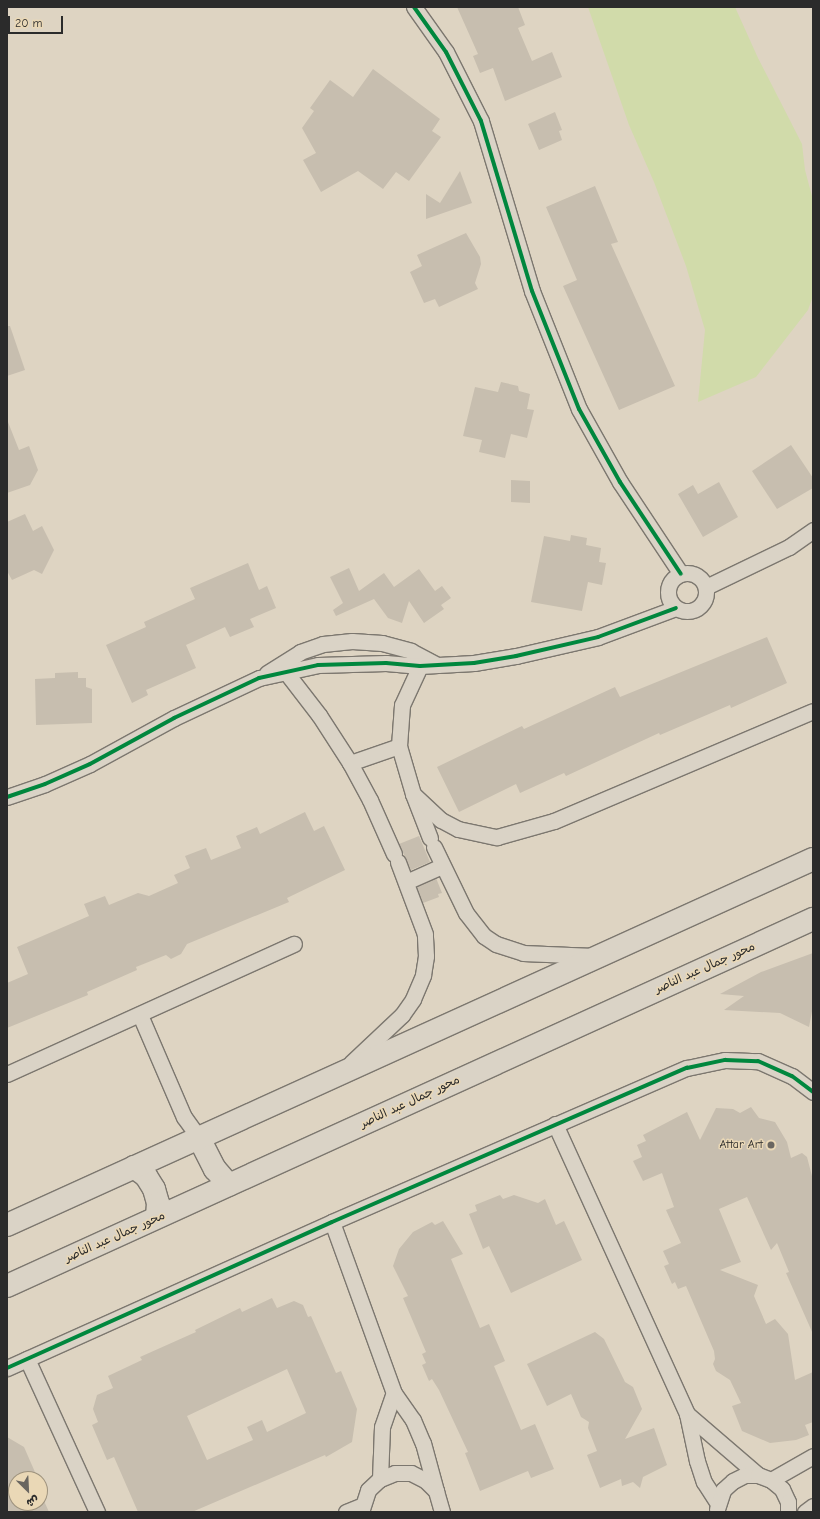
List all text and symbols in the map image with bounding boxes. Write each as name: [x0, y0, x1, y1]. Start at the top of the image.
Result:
scale bar: [10, 8, 65, 34]
text: 20 m: [15, 16, 43, 30]
street label: محور جمال عبد الناصر: [653, 939, 757, 997]
street label: محور جمال عبد الناصر: [358, 1073, 462, 1131]
place label: Attar Art: [719, 1138, 763, 1152]
marker: Attar Art: [766, 1140, 776, 1150]
street label: محور جمال عبد الناصر: [63, 1208, 167, 1266]
north arrow: [8, 1471, 48, 1511]
text: ش: [25, 1493, 41, 1510]

